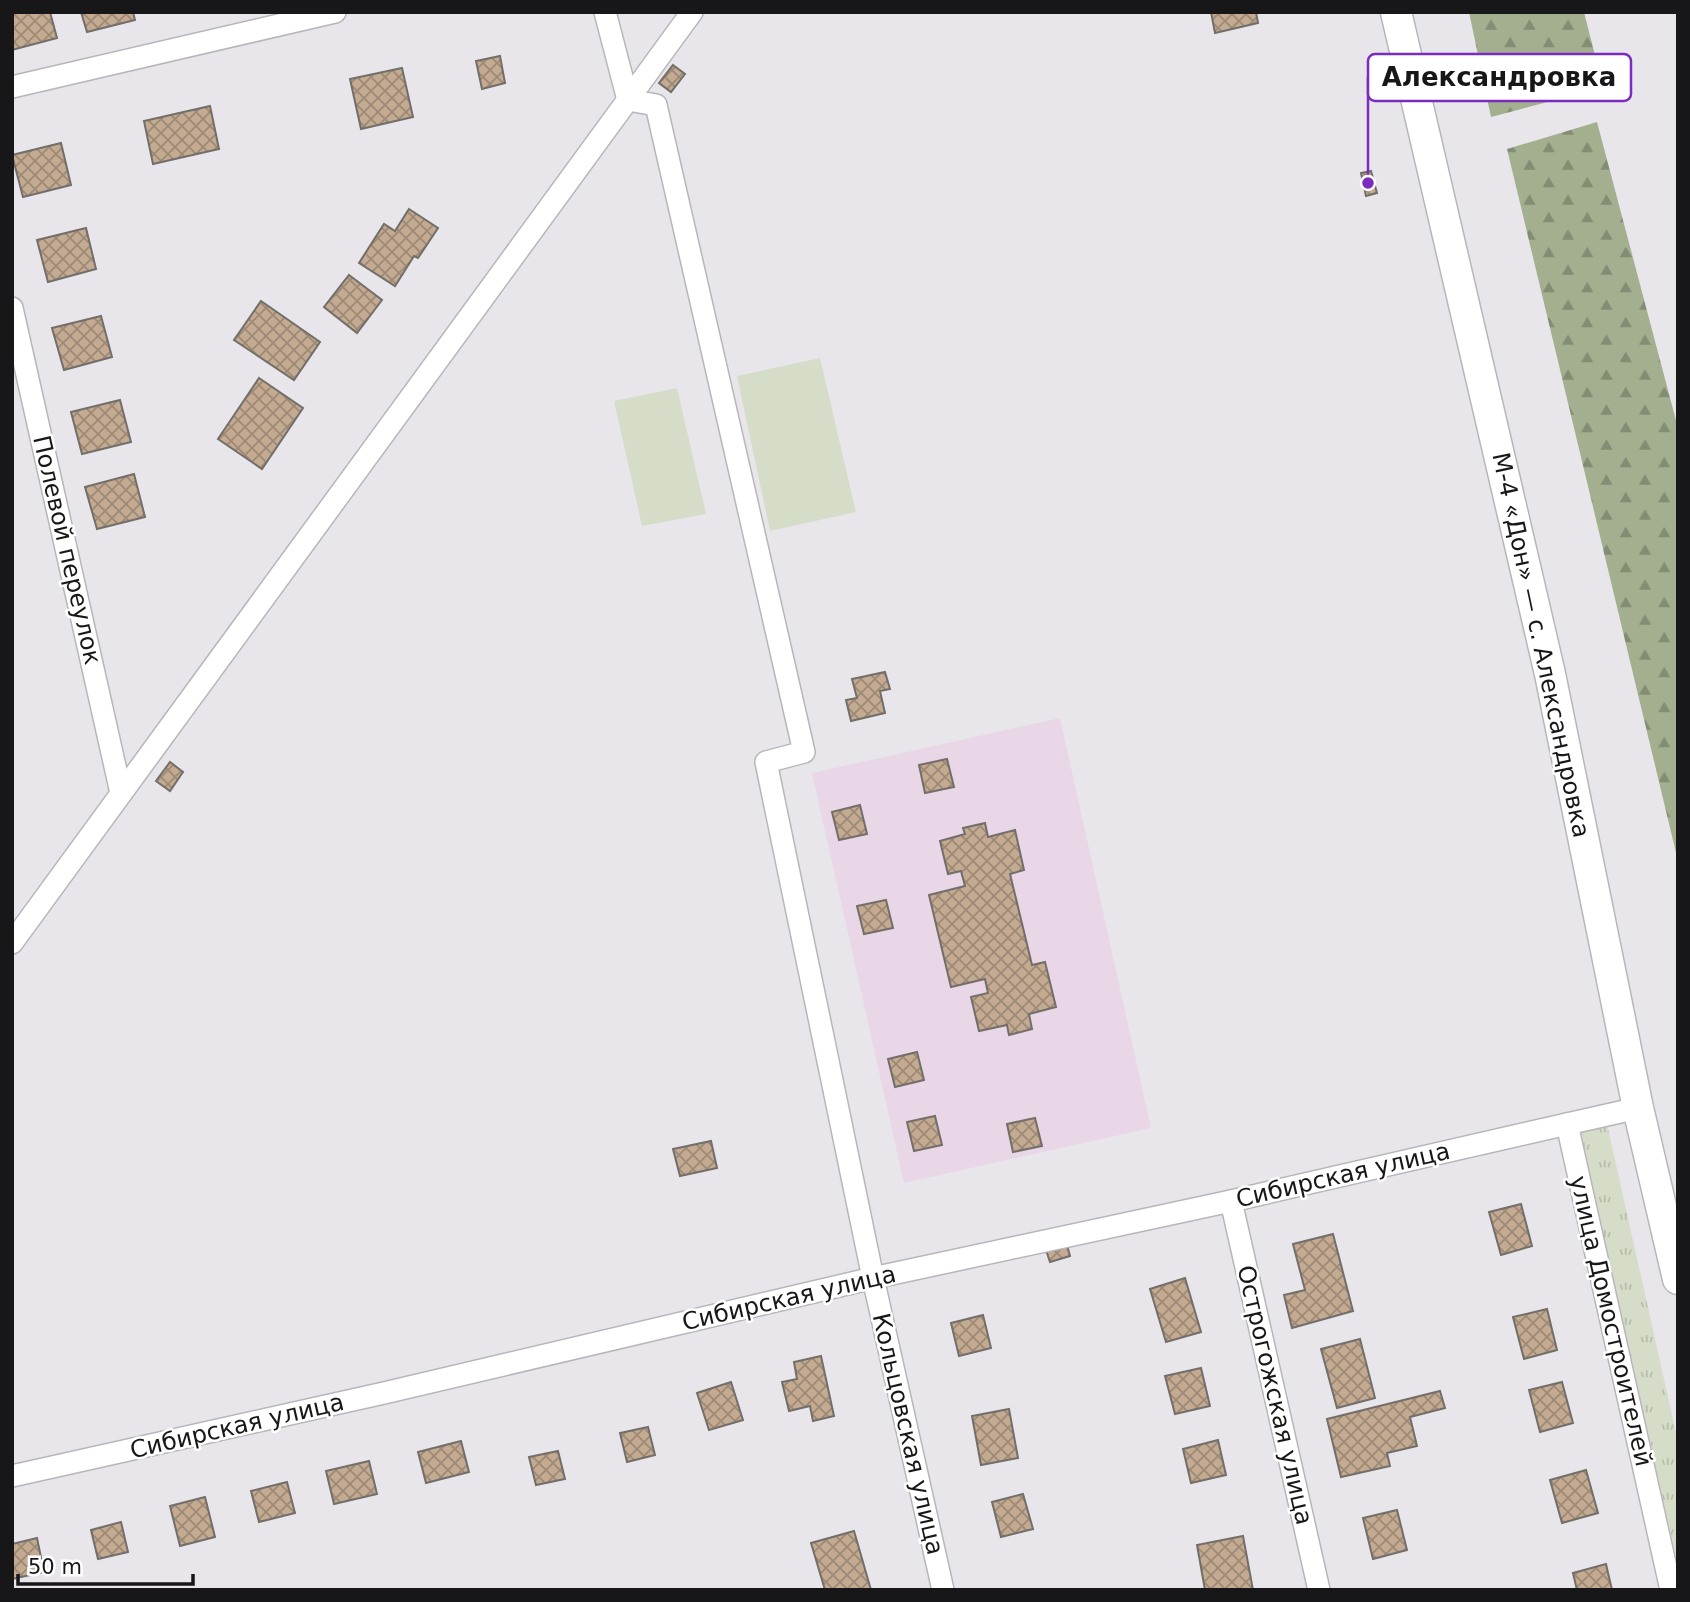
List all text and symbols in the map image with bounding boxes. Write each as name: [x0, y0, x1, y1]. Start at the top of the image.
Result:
callout: Александровка: [1368, 54, 1631, 101]
text: Александровка: [1382, 62, 1616, 92]
street label: Полевой переулок: [27, 433, 107, 667]
street label: М-4 «Дон» — с. Александровка: [1486, 450, 1596, 840]
street label: Сибирская улица: [1233, 1137, 1453, 1213]
street label: улица Домостроителей: [1564, 1173, 1658, 1469]
street label: Сибирская улица: [679, 1260, 899, 1336]
street label: Острогожская улица: [1231, 1262, 1319, 1528]
street label: Кольцовская улица: [867, 1311, 949, 1557]
street label: Сибирская улица: [127, 1388, 347, 1464]
scale bar: [18, 1542, 192, 1586]
text: 50 m: [28, 1555, 82, 1579]

